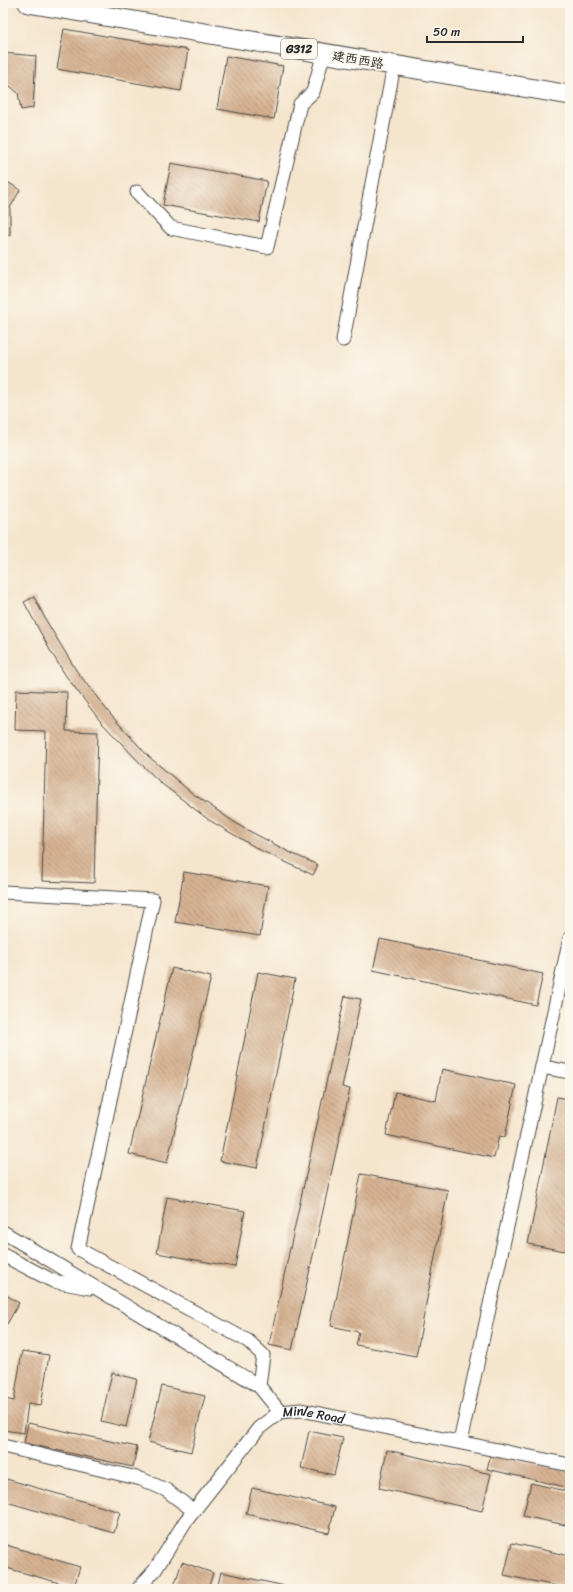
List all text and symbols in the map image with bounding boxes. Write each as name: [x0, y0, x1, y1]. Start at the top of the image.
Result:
scale bar: [427, 18, 523, 44]
text: 50 m: [433, 21, 460, 43]
road number: G312: [281, 39, 317, 59]
street label: 建西西路: [330, 44, 386, 75]
street label: Minle Road: [281, 1399, 348, 1431]

